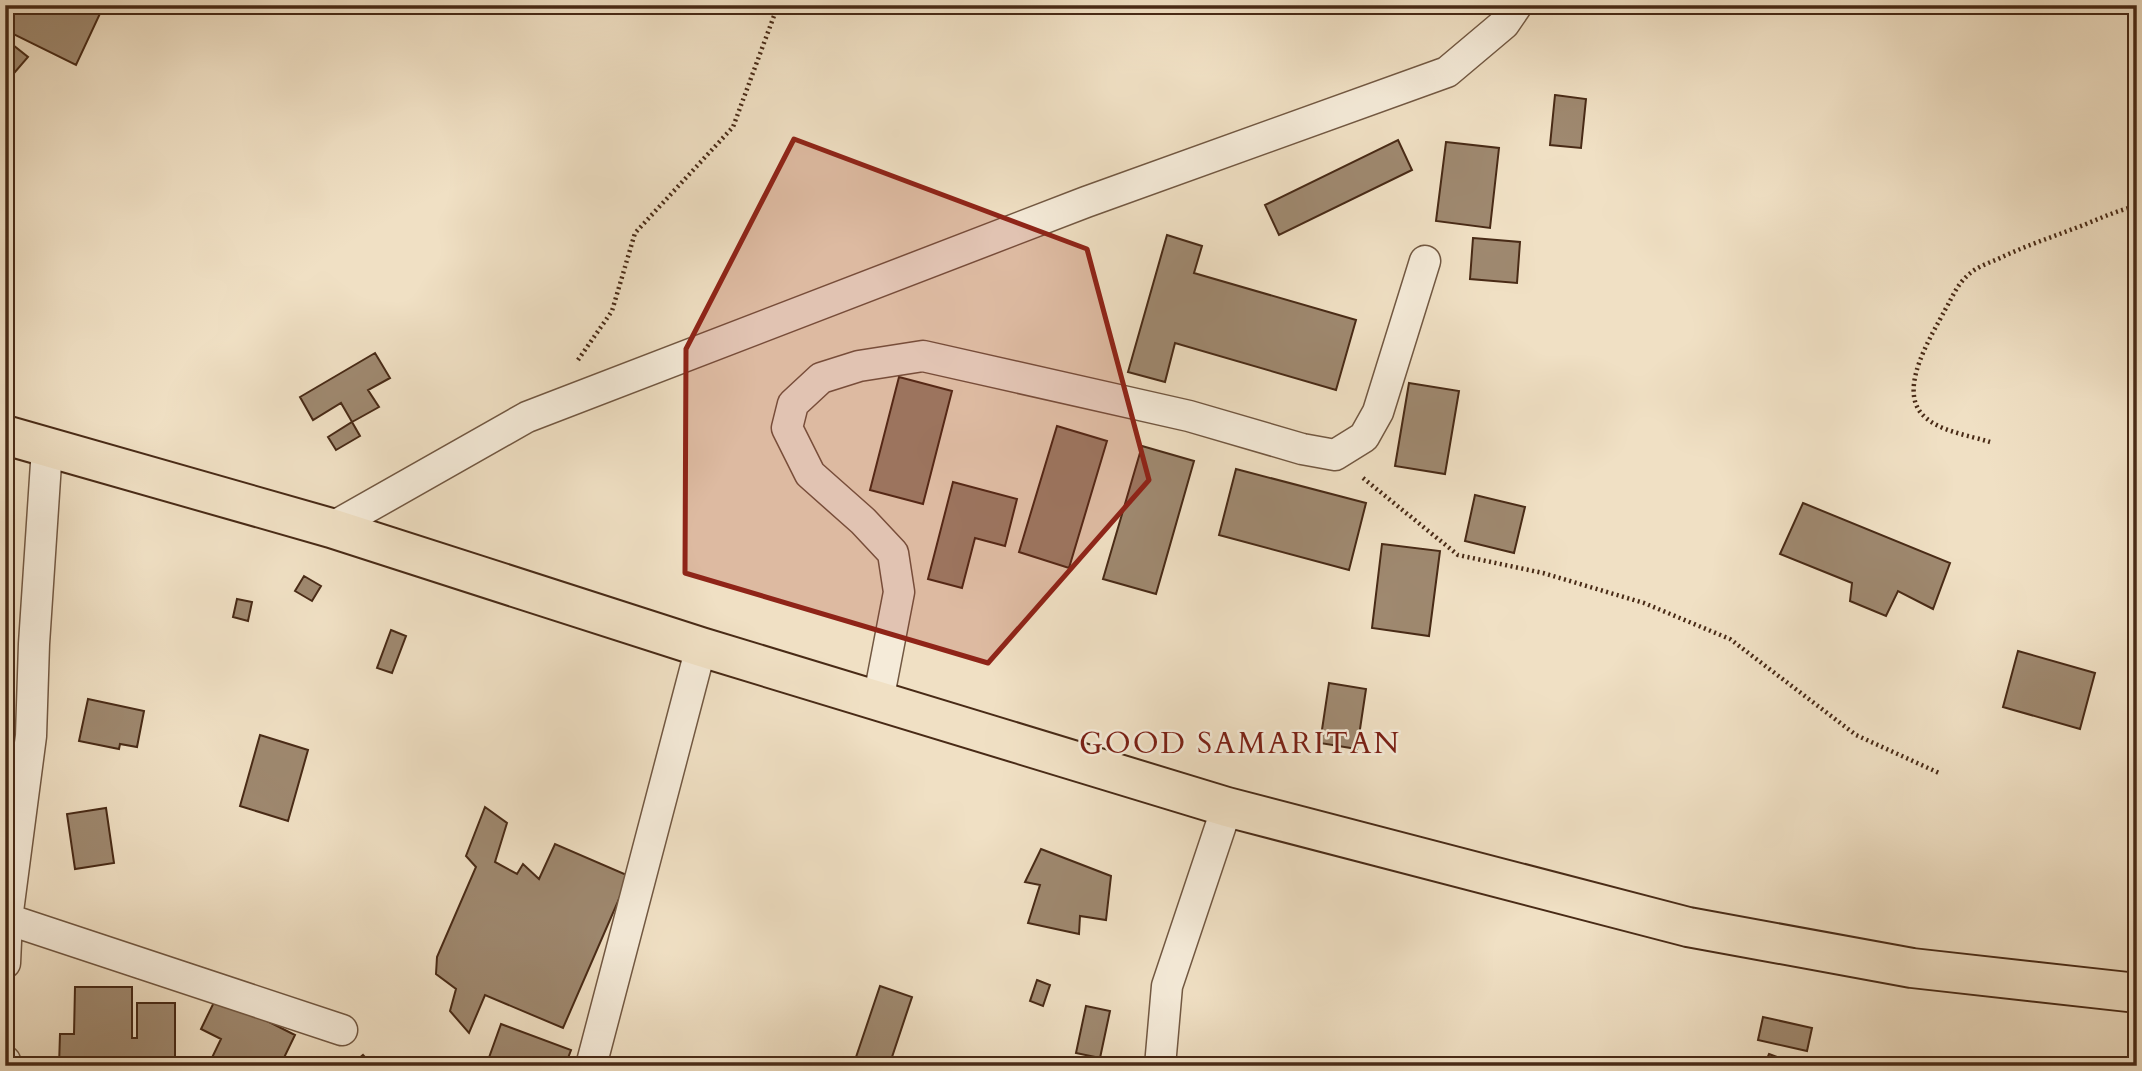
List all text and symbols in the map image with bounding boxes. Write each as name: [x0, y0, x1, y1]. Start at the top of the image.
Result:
district label: GOOD SAMARITAN: [1079, 723, 1401, 764]

